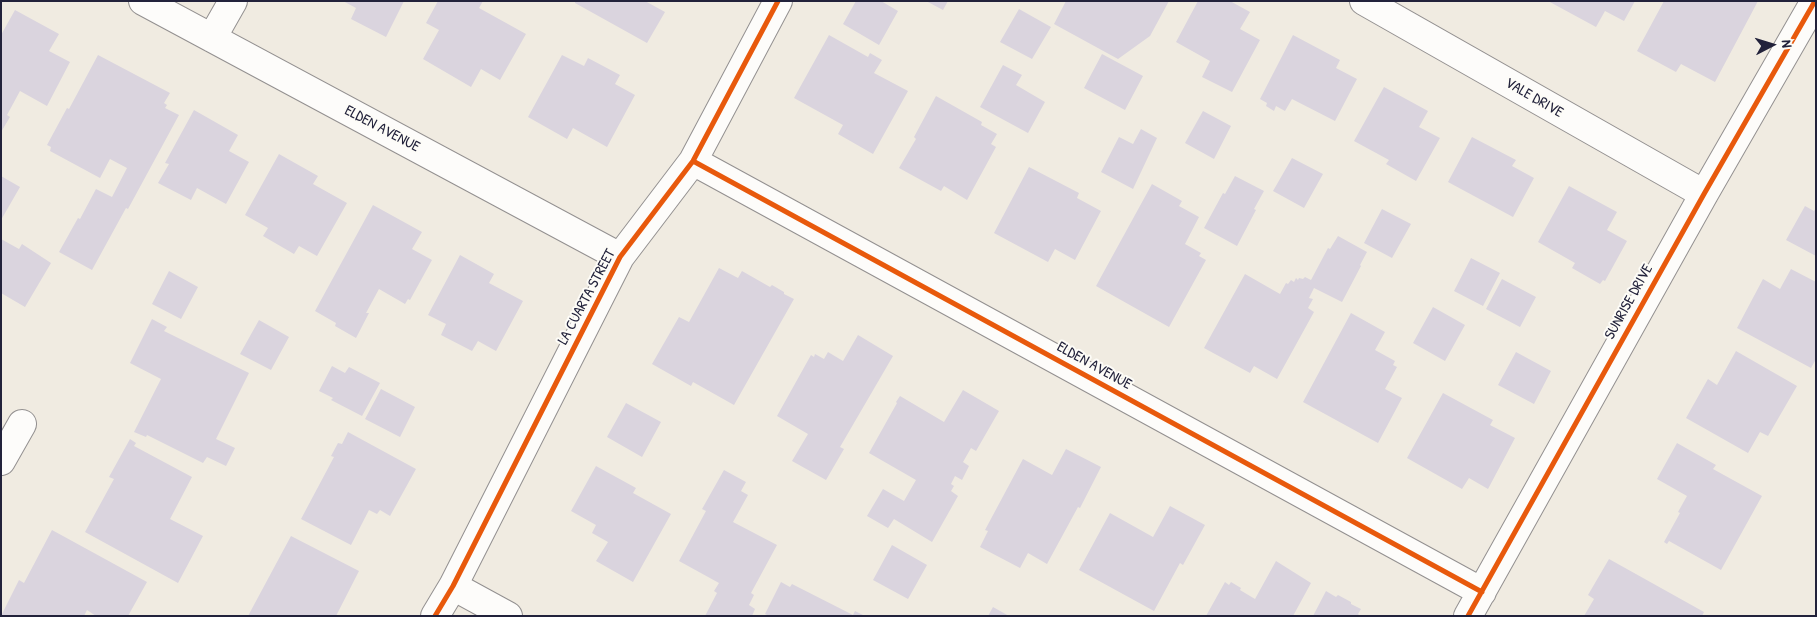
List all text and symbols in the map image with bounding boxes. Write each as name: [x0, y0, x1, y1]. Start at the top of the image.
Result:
north arrow: [1747, 20, 1797, 70]
text: N: [1778, 39, 1797, 48]
street label: VALE DRIVE: [1502, 74, 1566, 122]
street label: ELDEN AVENUE: [341, 102, 423, 156]
street label: LA CUARTA STREET: [554, 246, 620, 348]
street label: SUNRISE DRIVE: [1601, 261, 1657, 343]
street label: ELDEN AVENUE: [1053, 338, 1135, 394]

